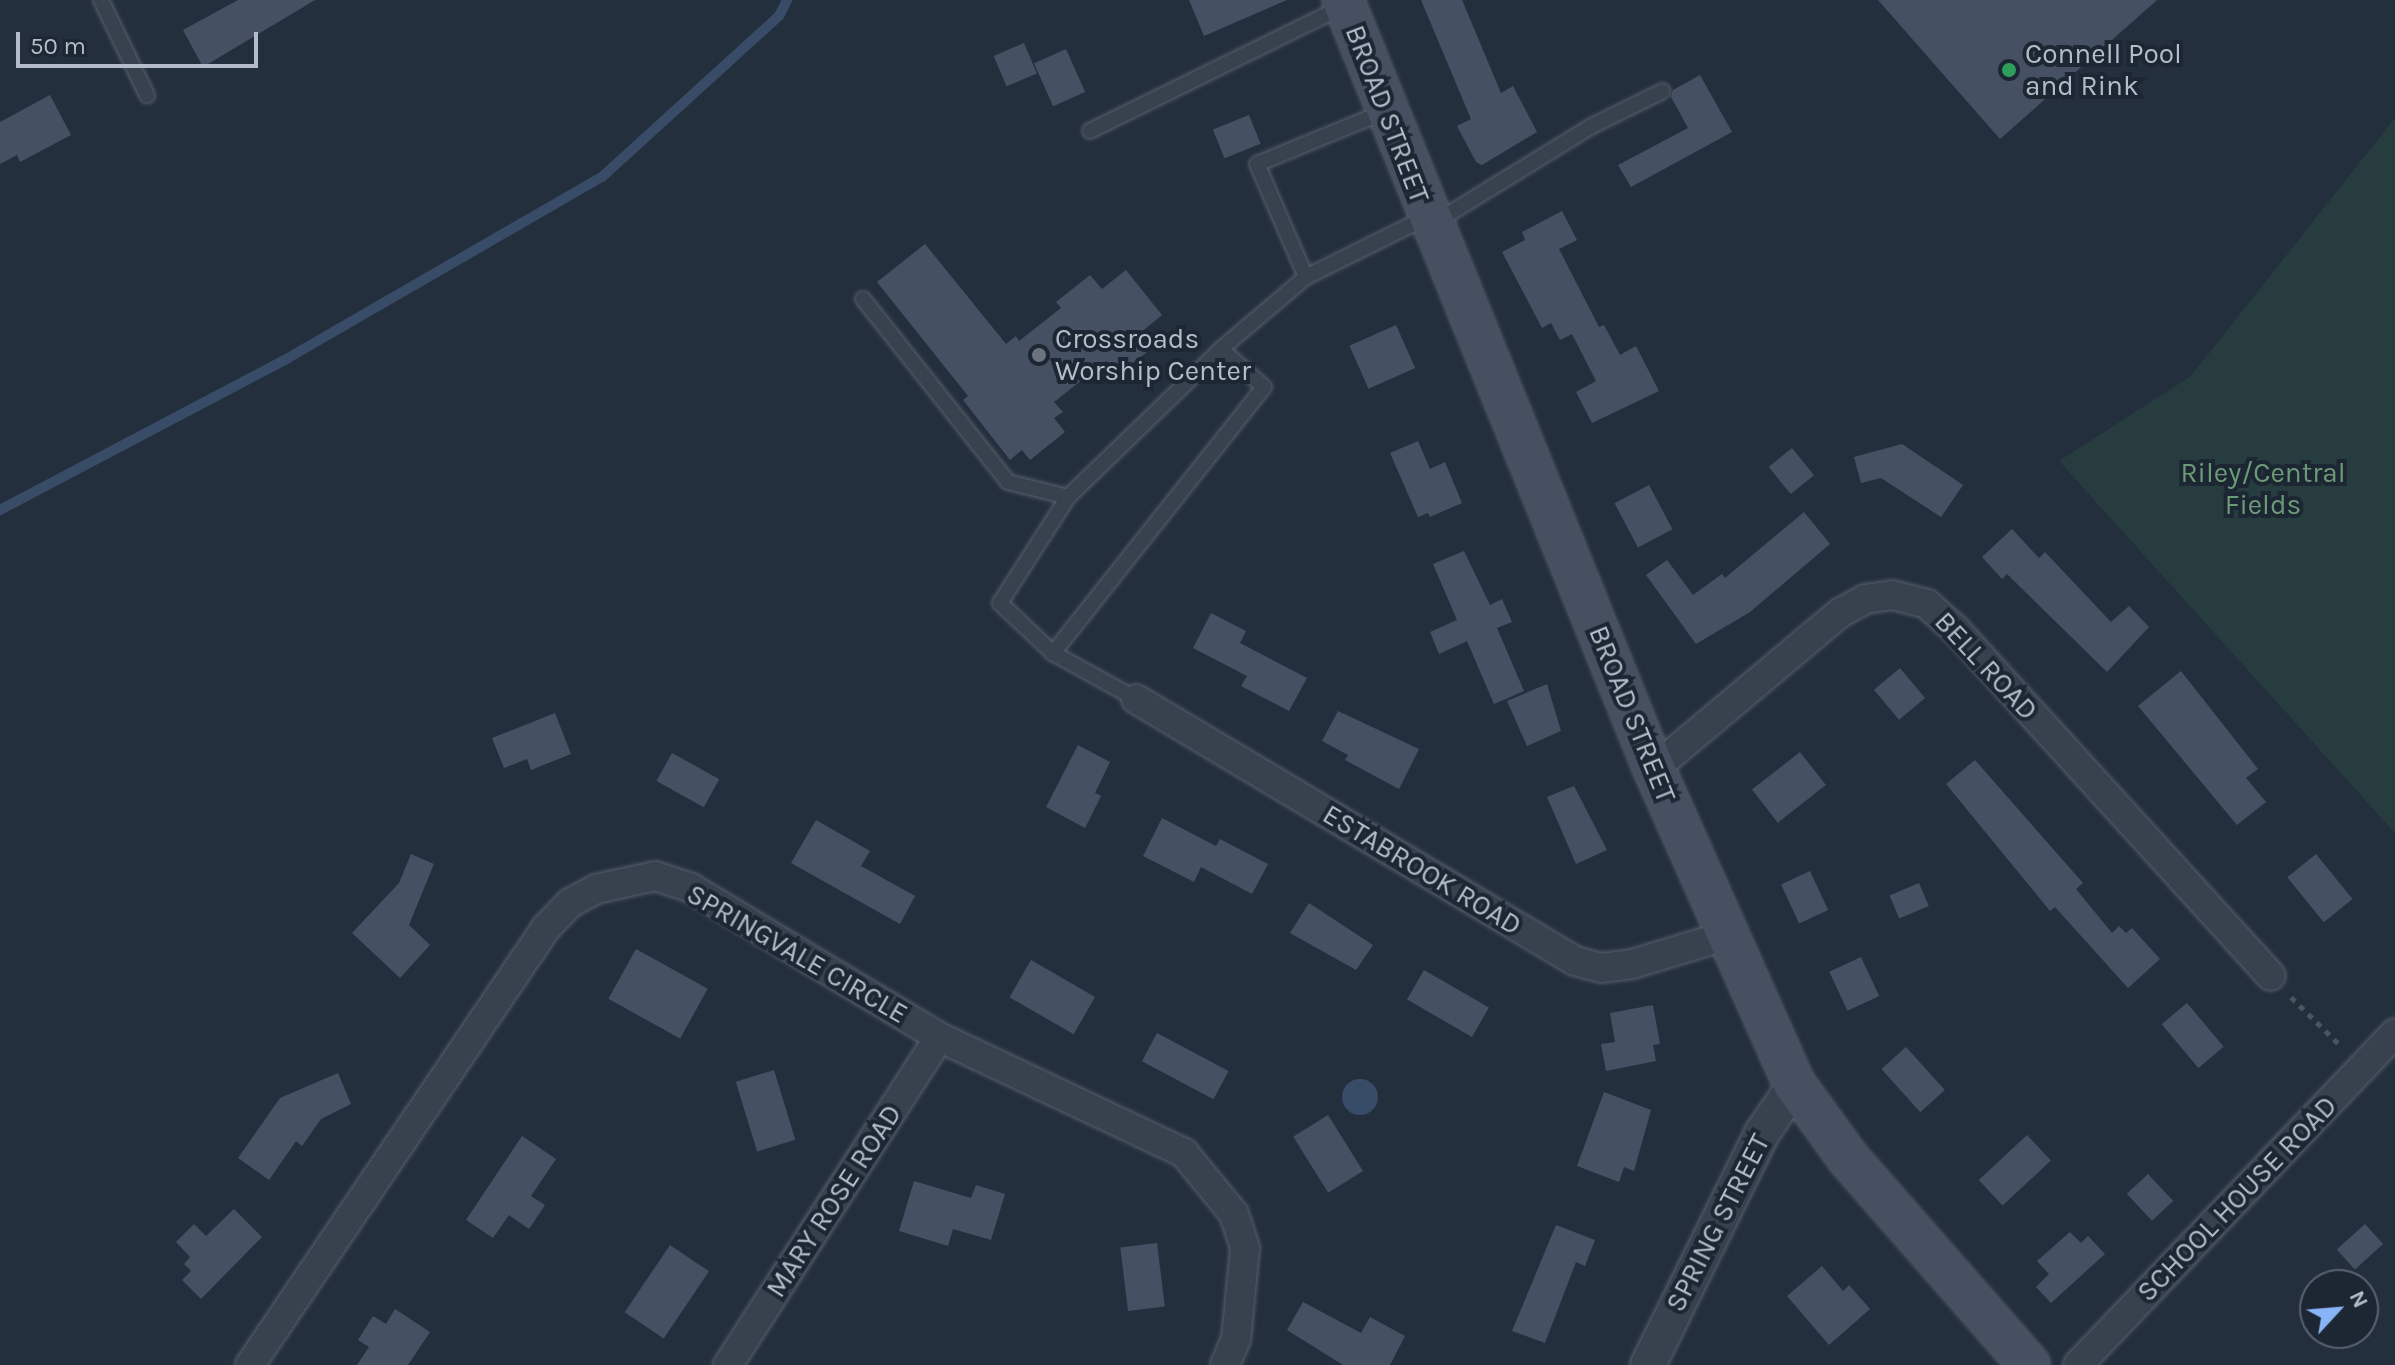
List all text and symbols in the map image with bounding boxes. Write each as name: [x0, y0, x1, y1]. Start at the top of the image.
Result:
scale bar: [20, 16, 262, 66]
street label: BROAD STREET: [1338, 20, 1436, 208]
text: 50 m: [30, 32, 86, 60]
place label: Connell Pool and Rink: [2025, 37, 2182, 103]
marker: Connell Pool and Rink: [2000, 61, 2018, 79]
place label: Crossroads Worship Center: [1055, 322, 1251, 388]
marker: Crossroads Worship Center: [1030, 346, 1048, 364]
park label: Riley/Central Fields: [2180, 456, 2346, 522]
street label: BELL ROAD: [1927, 605, 2045, 727]
street label: BROAD STREET: [1581, 621, 1683, 807]
street label: ESTABROOK ROAD: [1317, 797, 1527, 943]
street label: SPRINGVALE CIRCLE: [681, 877, 913, 1031]
street label: SCHOOL HOUSE ROAD: [2130, 1089, 2344, 1309]
street label: MARY ROSE ROAD: [759, 1098, 909, 1304]
street label: SPRING STREET: [1659, 1129, 1777, 1317]
north arrow: [2299, 1269, 2379, 1349]
text: N: [2344, 1287, 2374, 1312]

